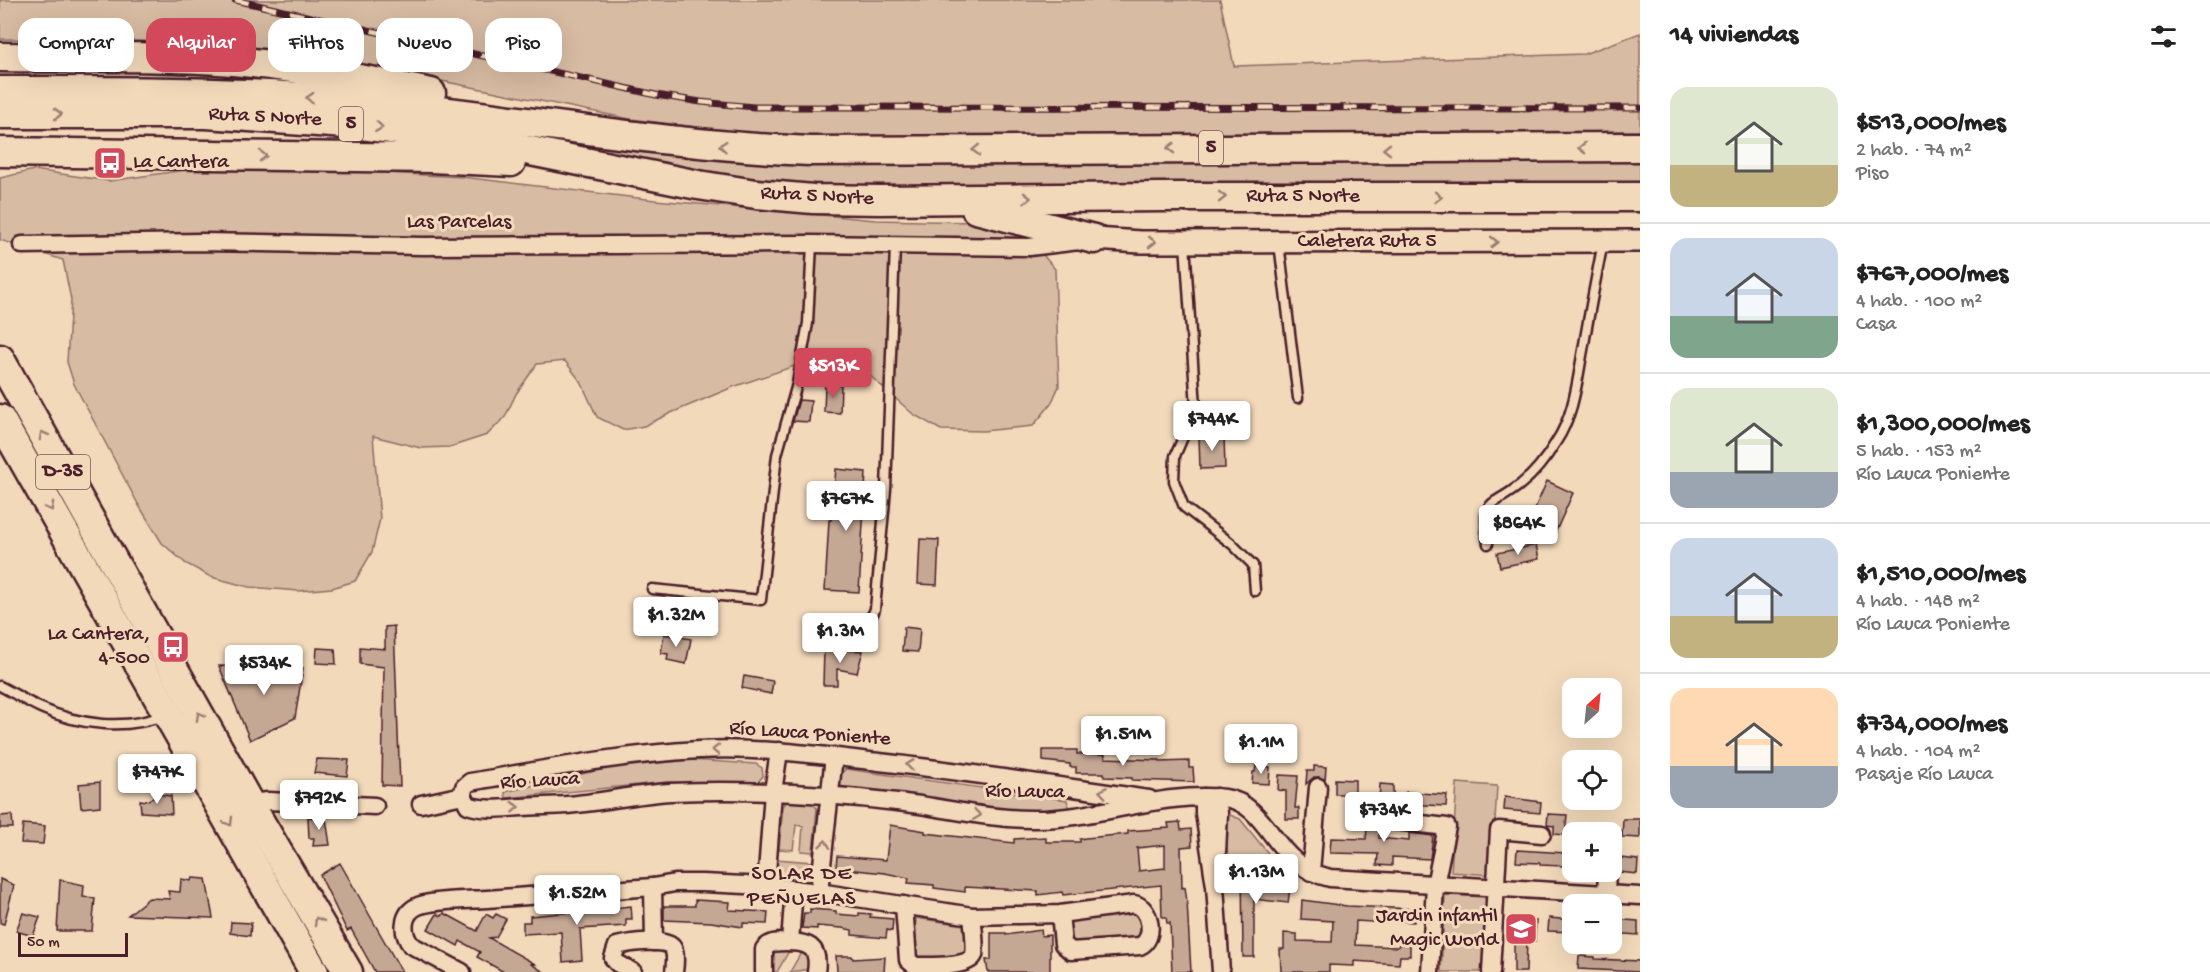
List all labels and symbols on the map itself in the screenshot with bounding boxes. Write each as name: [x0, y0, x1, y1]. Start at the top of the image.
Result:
one-way arrow: [305, 92, 314, 105]
street label: Ruta 5 Norte: [208, 103, 324, 134]
road number: 5: [339, 107, 363, 141]
one-way arrow: [54, 108, 63, 120]
one-way arrow: [374, 120, 384, 133]
road number: 5: [1199, 131, 1223, 165]
one-way arrow: [719, 140, 728, 153]
one-way arrow: [1166, 142, 1175, 154]
one-way arrow: [1577, 142, 1586, 154]
one-way arrow: [1382, 143, 1391, 155]
one-way arrow: [971, 144, 980, 156]
bus stop icon: La Cantera: [92, 145, 128, 181]
one-way arrow: [258, 150, 267, 162]
place label: La Cantera: [133, 151, 230, 176]
street label: Ruta 5 Norte: [760, 182, 876, 213]
street label: Ruta 5 Norte: [1246, 185, 1361, 210]
one-way arrow: [1218, 191, 1227, 203]
one-way arrow: [1434, 191, 1443, 203]
one-way arrow: [1023, 192, 1032, 204]
street label: Las Parcelas: [407, 211, 513, 236]
street label: Caletera Ruta 5: [1297, 230, 1437, 255]
one-way arrow: [1148, 236, 1157, 248]
one-way arrow: [1490, 236, 1499, 248]
pin: $513K: [791, 348, 875, 399]
pin: $744K: [1170, 401, 1254, 452]
one-way arrow: [38, 431, 50, 441]
road number: D-35: [36, 455, 90, 489]
pin: $767K: [804, 481, 888, 532]
one-way arrow: [43, 500, 54, 511]
pin: $864K: [1476, 505, 1560, 556]
pin: $1.32M: [627, 597, 725, 648]
pin: $1.3M: [798, 613, 882, 664]
place label: La Cantera, 4-500: [48, 623, 150, 672]
bus stop icon: La Cantera, 4-500: [155, 629, 191, 665]
pin: $534K: [222, 645, 306, 696]
north arrow: [1562, 678, 1622, 738]
one-way arrow: [196, 712, 207, 722]
pin: $1.51M: [1074, 716, 1172, 767]
street label: Río Lauca Poniente: [728, 717, 893, 753]
pin: $1.1M: [1219, 724, 1303, 775]
one-way arrow: [712, 744, 721, 756]
pin: $747K: [115, 754, 199, 805]
one-way arrow: [906, 759, 915, 772]
street label: Río Lauca: [500, 767, 582, 797]
pin: $792K: [277, 780, 361, 831]
street label: Río Lauca: [985, 780, 1066, 806]
one-way arrow: [1099, 787, 1108, 799]
pin: $734K: [1342, 792, 1426, 843]
one-way arrow: [510, 801, 519, 814]
one-way arrow: [972, 809, 981, 821]
one-way arrow: [222, 816, 233, 826]
one-way arrow: [818, 839, 831, 848]
pin: $1.13M: [1207, 854, 1305, 905]
district label: SOLAR DE PEÑUELAS: [746, 862, 857, 913]
pin: $1.52M: [528, 875, 626, 926]
place label: Jardin infantil Magic World: [1376, 905, 1500, 954]
school or university icon: Jardin infantil Magic World: [1503, 911, 1539, 947]
one-way arrow: [314, 917, 325, 928]
scale bar: [18, 930, 128, 958]

